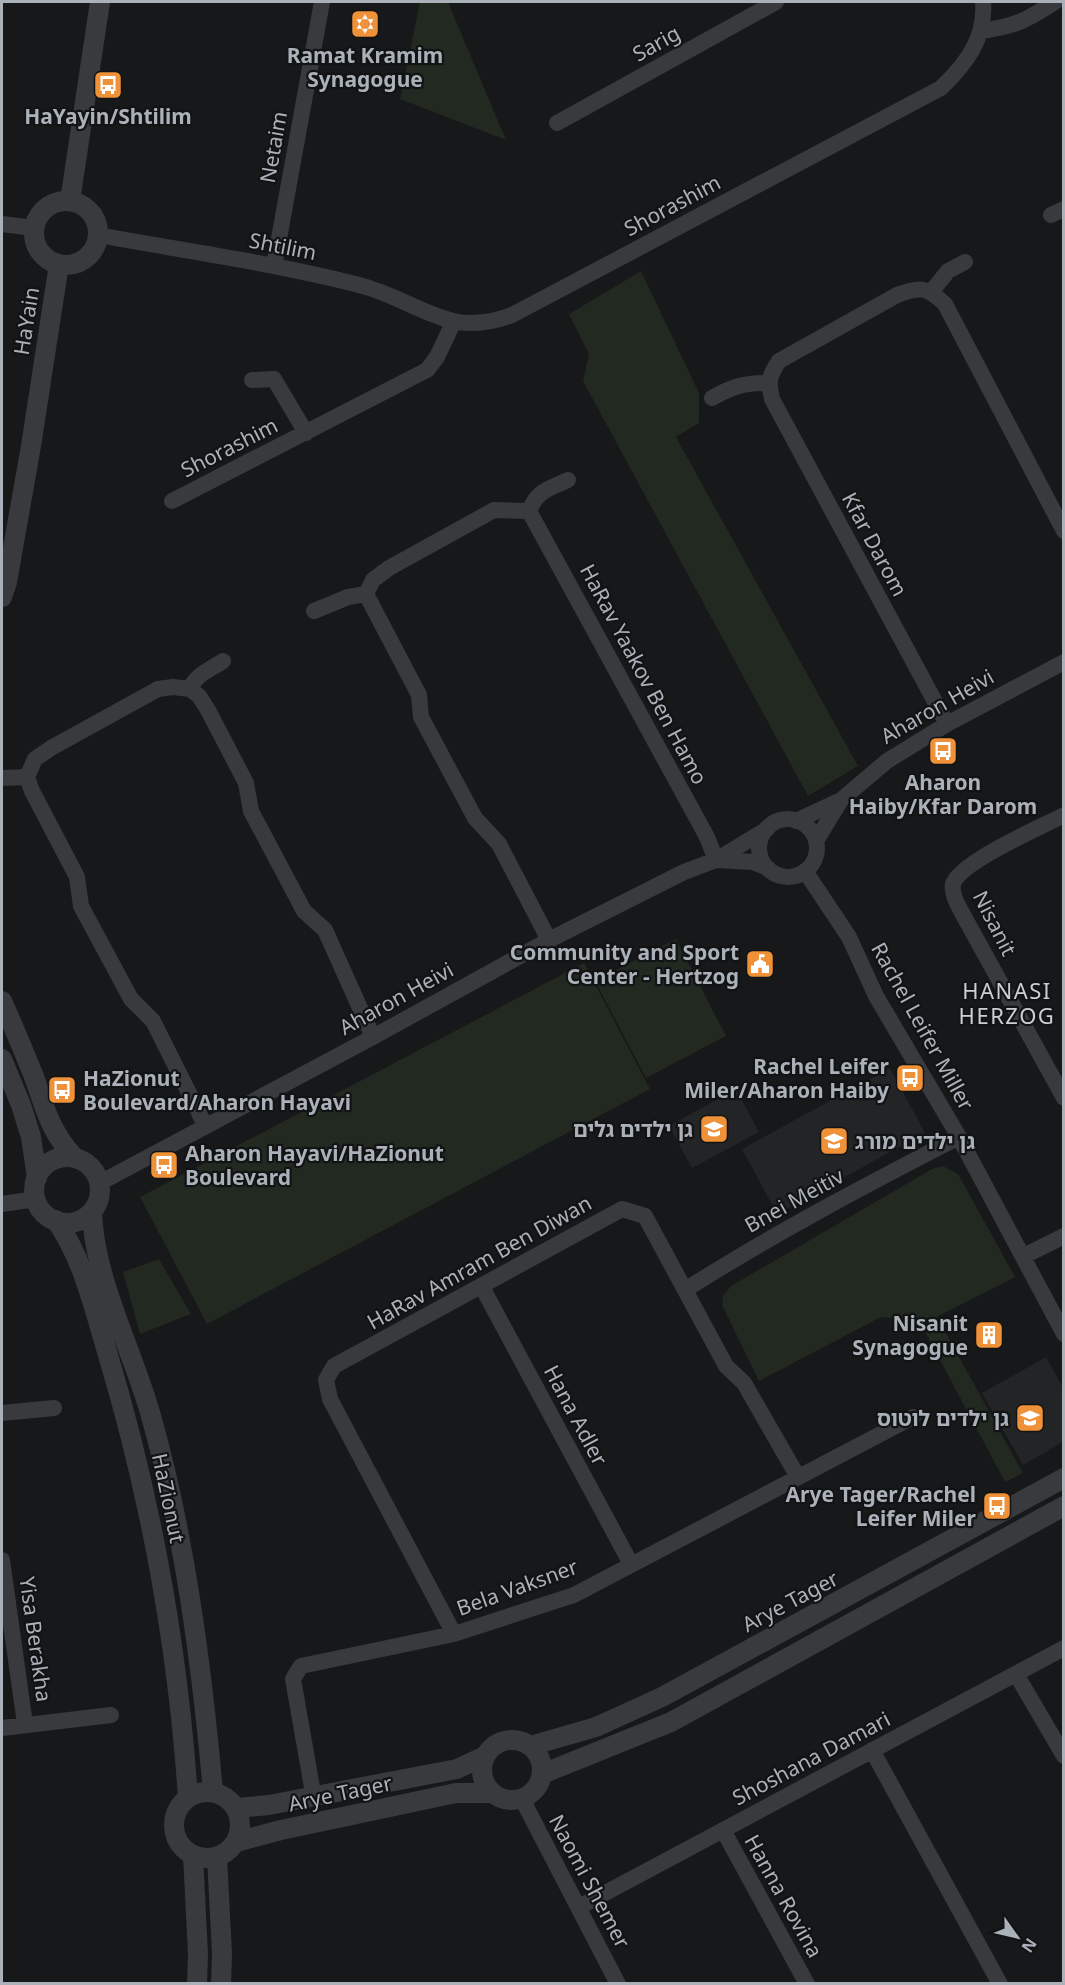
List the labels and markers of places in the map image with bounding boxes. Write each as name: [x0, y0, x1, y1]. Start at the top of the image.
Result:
synagogue icon: Ramat Kramim Synagogue: [349, 8, 381, 40]
place label: Ramat Kramim Synagogue: [287, 41, 443, 93]
bus stop icon: HaYayin/Shtilim: [92, 69, 124, 101]
place label: HaYayin/Shtilim: [24, 102, 192, 130]
bus stop icon: Aharon Haiby/Kfar Darom: [927, 735, 959, 767]
place label: Aharon Haiby/Kfar Darom: [849, 768, 1037, 820]
place label: Community and Sport Center - Hertzog: [510, 938, 739, 990]
public building icon: Community and Sport Center - Hertzog: [744, 948, 776, 980]
place label: Rachel Leifer Miler/Aharon Haiby: [684, 1052, 890, 1104]
bus stop icon: Rachel Leifer Miler/Aharon Haiby: [894, 1062, 926, 1094]
place label: HaZionut Boulevard/Aharon Hayavi: [83, 1064, 351, 1116]
bus stop icon: HaZionut Boulevard/Aharon Hayavi: [46, 1074, 78, 1106]
school or university icon: גן ילדים גלים: [698, 1113, 730, 1145]
place label: גן ילדים גלים: [573, 1115, 693, 1143]
school or university icon: גן ילדים מורג: [818, 1125, 850, 1157]
place label: גן ילדים מורג: [855, 1127, 975, 1155]
place label: Aharon Hayavi/HaZionut Boulevard: [185, 1139, 444, 1191]
bus stop icon: Aharon Hayavi/HaZionut Boulevard: [148, 1149, 180, 1181]
place label: Nisanit Synagogue: [852, 1309, 968, 1361]
building icon: Nisanit Synagogue: [973, 1319, 1005, 1351]
school or university icon: גן ילדים לוטוס: [1014, 1402, 1046, 1434]
place label: גן ילדים לוטוס: [877, 1404, 1009, 1432]
place label: Arye Tager/Rachel Leifer Miler: [786, 1480, 977, 1532]
bus stop icon: Arye Tager/Rachel Leifer Miler: [981, 1490, 1013, 1522]

